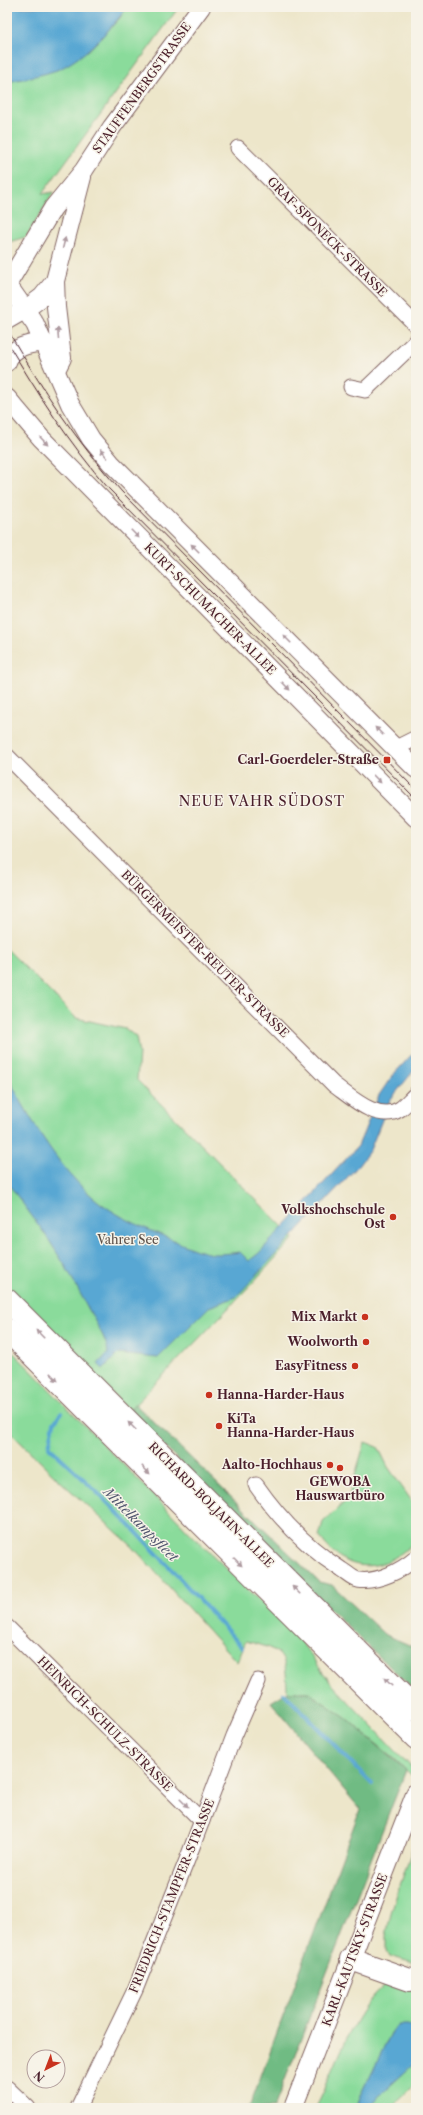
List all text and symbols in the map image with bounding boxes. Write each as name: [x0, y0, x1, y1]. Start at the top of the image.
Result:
street label: STAUFFENBERGSTRASSE: [89, 19, 194, 156]
street label: GRAF-SPONECK-STRASSE: [264, 174, 390, 300]
one-way arrow: [62, 237, 68, 250]
one-way arrow: [55, 327, 61, 339]
one-way arrow: [39, 436, 49, 446]
one-way arrow: [99, 449, 108, 460]
one-way arrow: [131, 529, 140, 539]
street label: KURT-SCHUMACHER-ALLEE: [141, 540, 279, 678]
one-way arrow: [190, 543, 200, 552]
one-way arrow: [282, 634, 292, 644]
one-way arrow: [282, 681, 291, 691]
one-way arrow: [374, 726, 384, 736]
place label: Carl-Goerdeler-Straße: [238, 752, 379, 767]
marker: Carl-Goerdeler-Straße: [382, 755, 392, 765]
one-way arrow: [372, 774, 382, 784]
district label: NEUE VAHR SÜDOST: [179, 792, 345, 810]
street label: BÜRGERMEISTER-REUTER-STRASSE: [118, 866, 293, 1041]
place label: Volkshochschule Ost: [280, 1202, 385, 1231]
marker: Volkshochschule Ost: [388, 1212, 398, 1222]
park label: Vahrer See: [96, 1232, 159, 1247]
place label: Mix Markt: [291, 1309, 357, 1324]
marker: Mix Markt: [360, 1312, 370, 1322]
one-way arrow: [35, 1329, 45, 1339]
place label: Woolworth: [287, 1334, 359, 1349]
marker: Woolworth: [361, 1337, 371, 1347]
place label: EasyFitness: [275, 1358, 347, 1373]
marker: EasyFitness: [350, 1361, 360, 1371]
one-way arrow: [49, 1373, 59, 1382]
place label: Hanna-Harder-Haus: [217, 1387, 345, 1402]
marker: Hanna-Harder-Haus: [204, 1390, 214, 1400]
place label: KiTa Hanna-Harder-Haus: [227, 1411, 355, 1440]
one-way arrow: [127, 1421, 137, 1431]
marker: KiTa Hanna-Harder-Haus: [214, 1421, 224, 1431]
street label: RICHARD-BOLJAHN-ALLEE: [146, 1439, 277, 1570]
place label: Aalto-Hochhaus: [221, 1457, 322, 1472]
marker: Aalto-Hochhaus: [325, 1460, 335, 1470]
marker: GEWOBA Hauswartbüro: [335, 1463, 345, 1473]
one-way arrow: [141, 1465, 151, 1475]
place label: GEWOBA Hauswartbüro: [295, 1474, 385, 1503]
water label: Mittelkampsfleet: [99, 1482, 182, 1565]
one-way arrow: [233, 1557, 243, 1567]
one-way arrow: [291, 1585, 301, 1595]
street label: HEINRICH-SCHULZ-STRASSE: [35, 1653, 176, 1794]
one-way arrow: [383, 1677, 393, 1687]
street label: FRIEDRICH-STAMPFER-STRASSE: [126, 1797, 217, 1995]
one-way arrow: [179, 1798, 189, 1808]
street label: KARL-KAUTSKY-STRASSE: [318, 1871, 391, 2028]
north arrow: [26, 2049, 66, 2089]
text: N: [31, 2068, 48, 2085]

